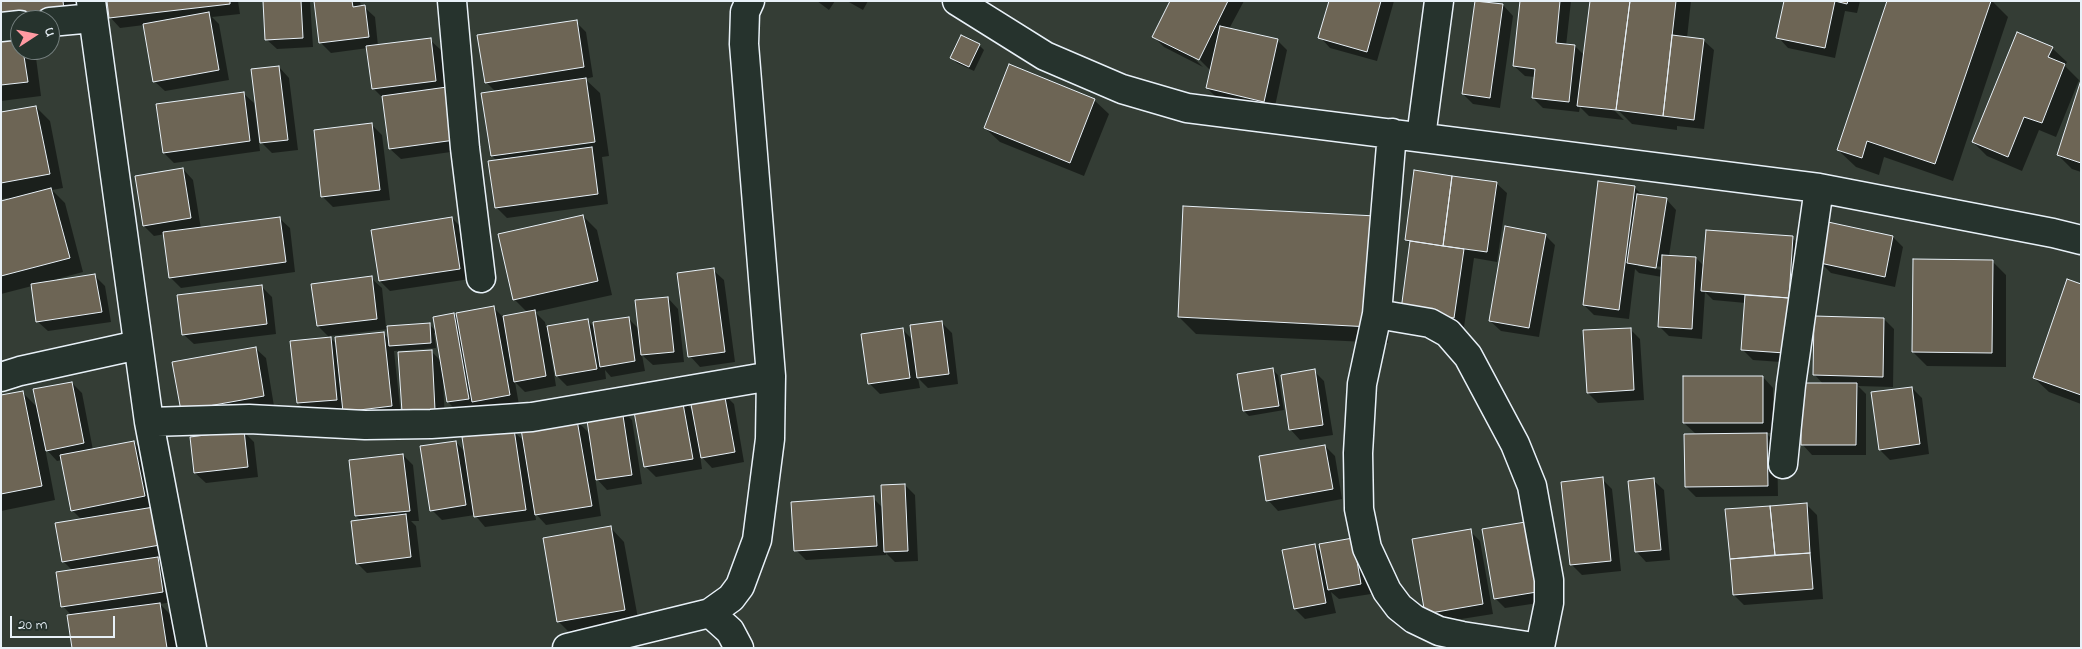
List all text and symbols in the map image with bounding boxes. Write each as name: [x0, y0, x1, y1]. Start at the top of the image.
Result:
north arrow: [10, 10, 60, 60]
text: U: [38, 26, 60, 39]
scale bar: [12, 606, 118, 638]
text: 20 m: [18, 614, 47, 636]

